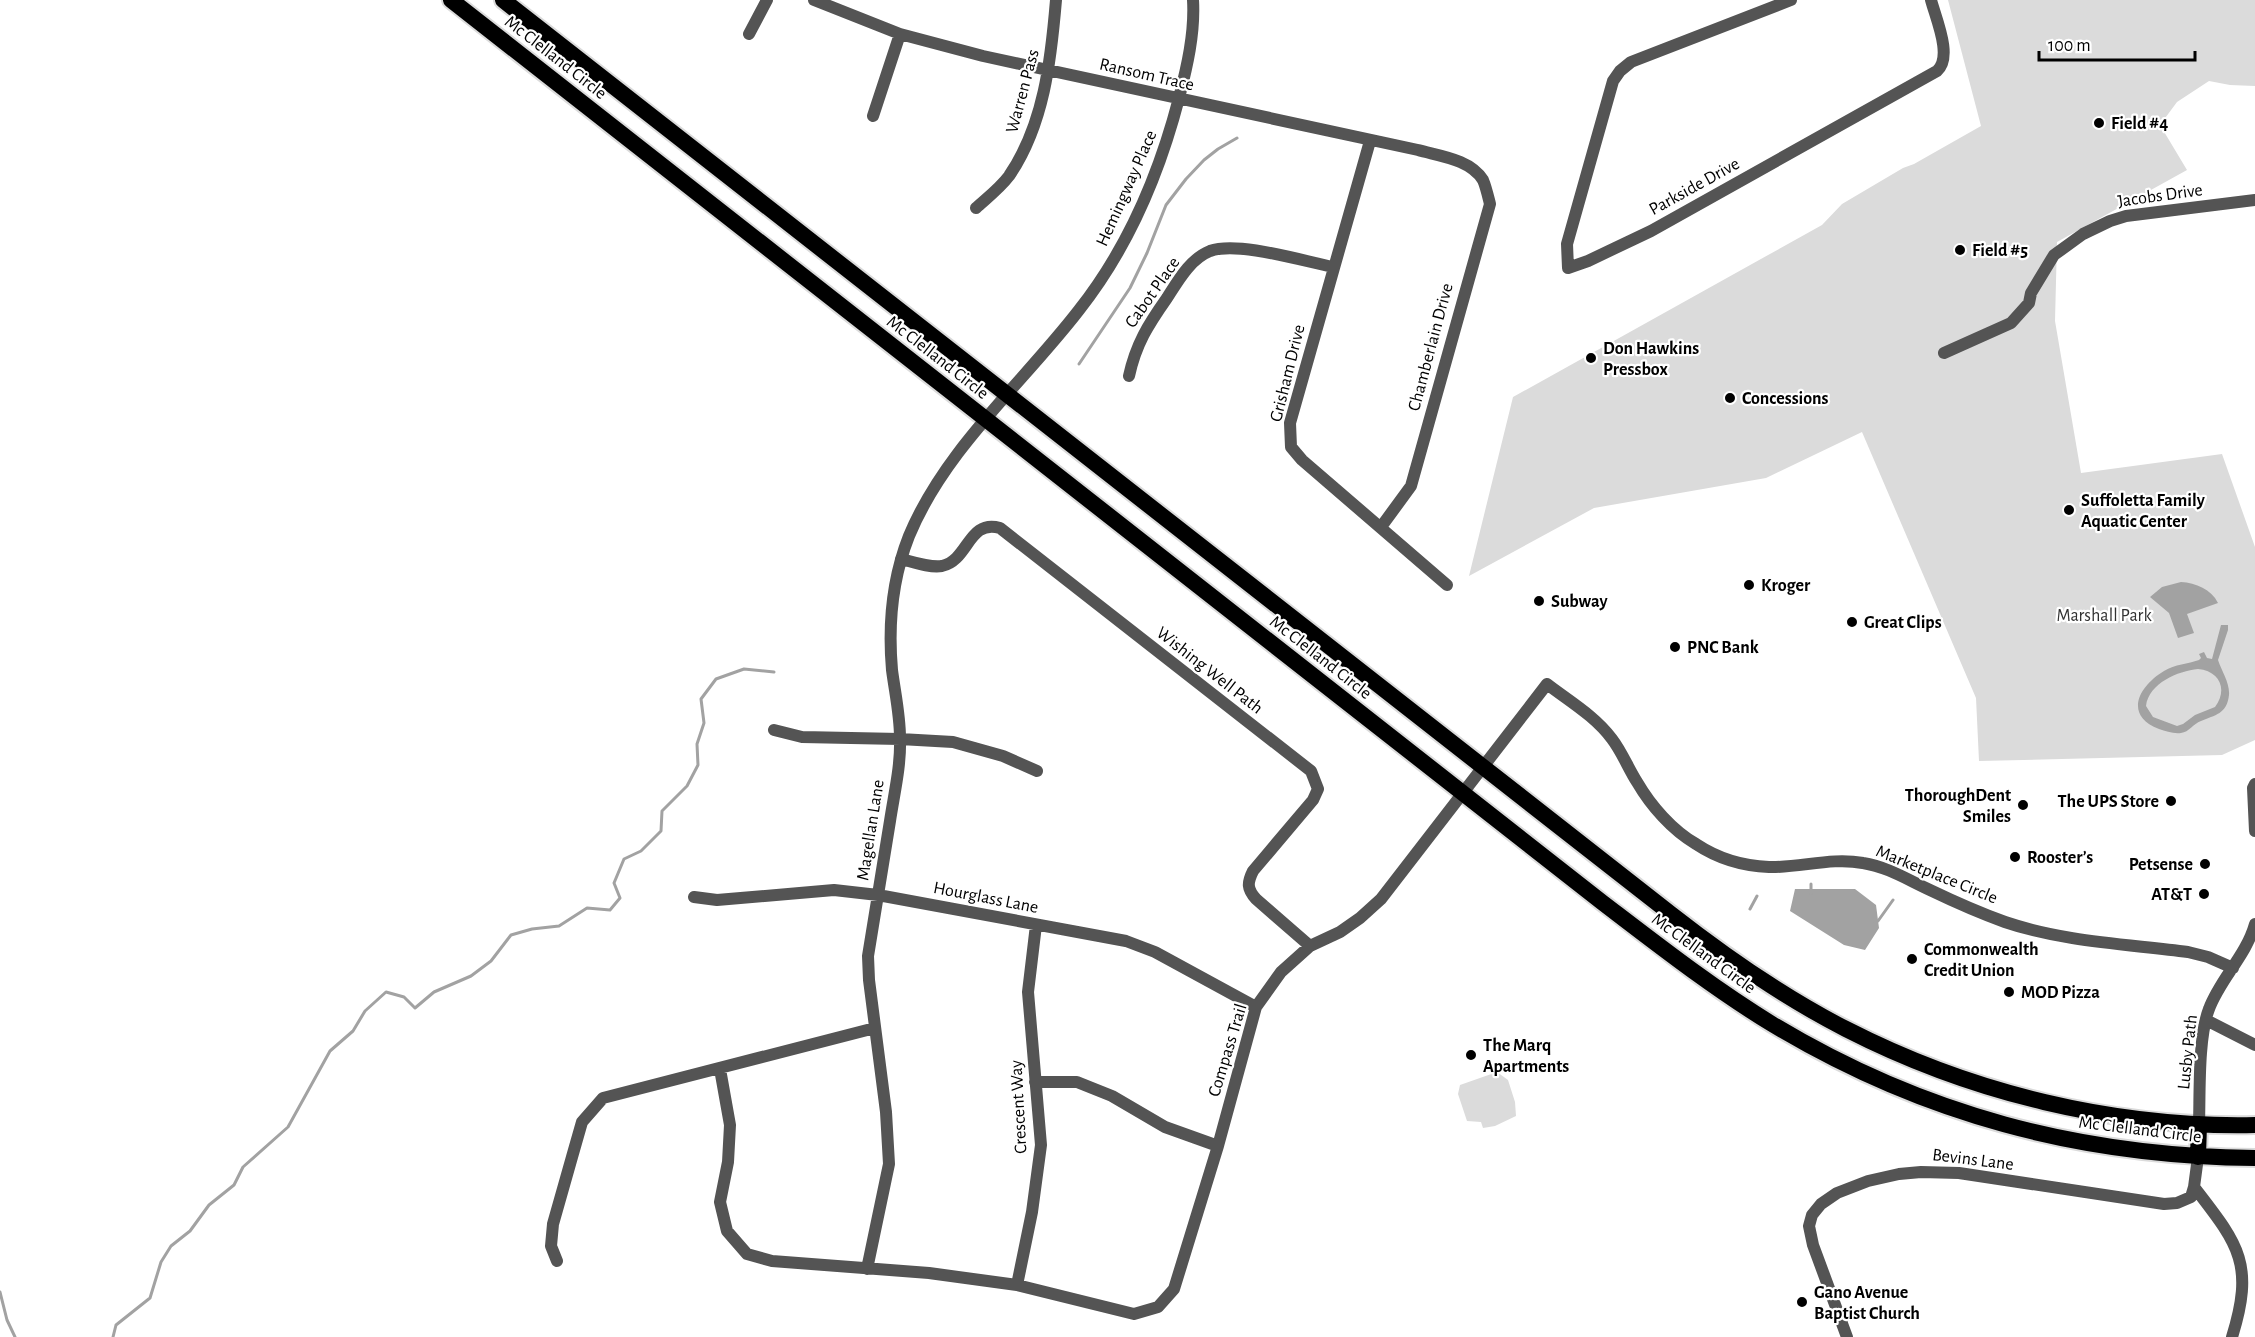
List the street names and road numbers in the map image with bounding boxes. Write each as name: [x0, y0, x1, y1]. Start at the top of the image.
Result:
street label: Mc Clelland Circle: [501, 13, 610, 103]
street label: Warren Pass: [1003, 47, 1043, 135]
street label: Ransom Trace: [1098, 55, 1196, 95]
street label: Hemingway Place: [1093, 128, 1161, 249]
street label: Parkside Drive: [1646, 155, 1743, 219]
street label: Jacobs Drive: [2116, 181, 2204, 211]
street label: Cabot Place: [1122, 254, 1184, 331]
street label: Chamberlain Drive: [1405, 281, 1457, 413]
street label: Mc Clelland Circle: [883, 313, 992, 403]
street label: Grisham Drive: [1267, 323, 1309, 424]
street label: Mc Clelland Circle: [1266, 613, 1375, 703]
street label: Wishing Well Path: [1153, 624, 1266, 718]
street label: Magellan Lane: [854, 778, 888, 882]
street label: Marketplace Circle: [1873, 842, 2000, 907]
street label: Hourglass Lane: [932, 879, 1040, 917]
street label: Mc Clelland Circle: [1648, 910, 1759, 997]
street label: Compass Trail: [1205, 1002, 1251, 1099]
street label: Lusby Path: [2175, 1014, 2201, 1090]
street label: Crescent Way: [1008, 1059, 1030, 1154]
street label: Mc Clelland Circle: [2077, 1114, 2202, 1146]
street label: Bevins Lane: [1931, 1146, 2015, 1174]

